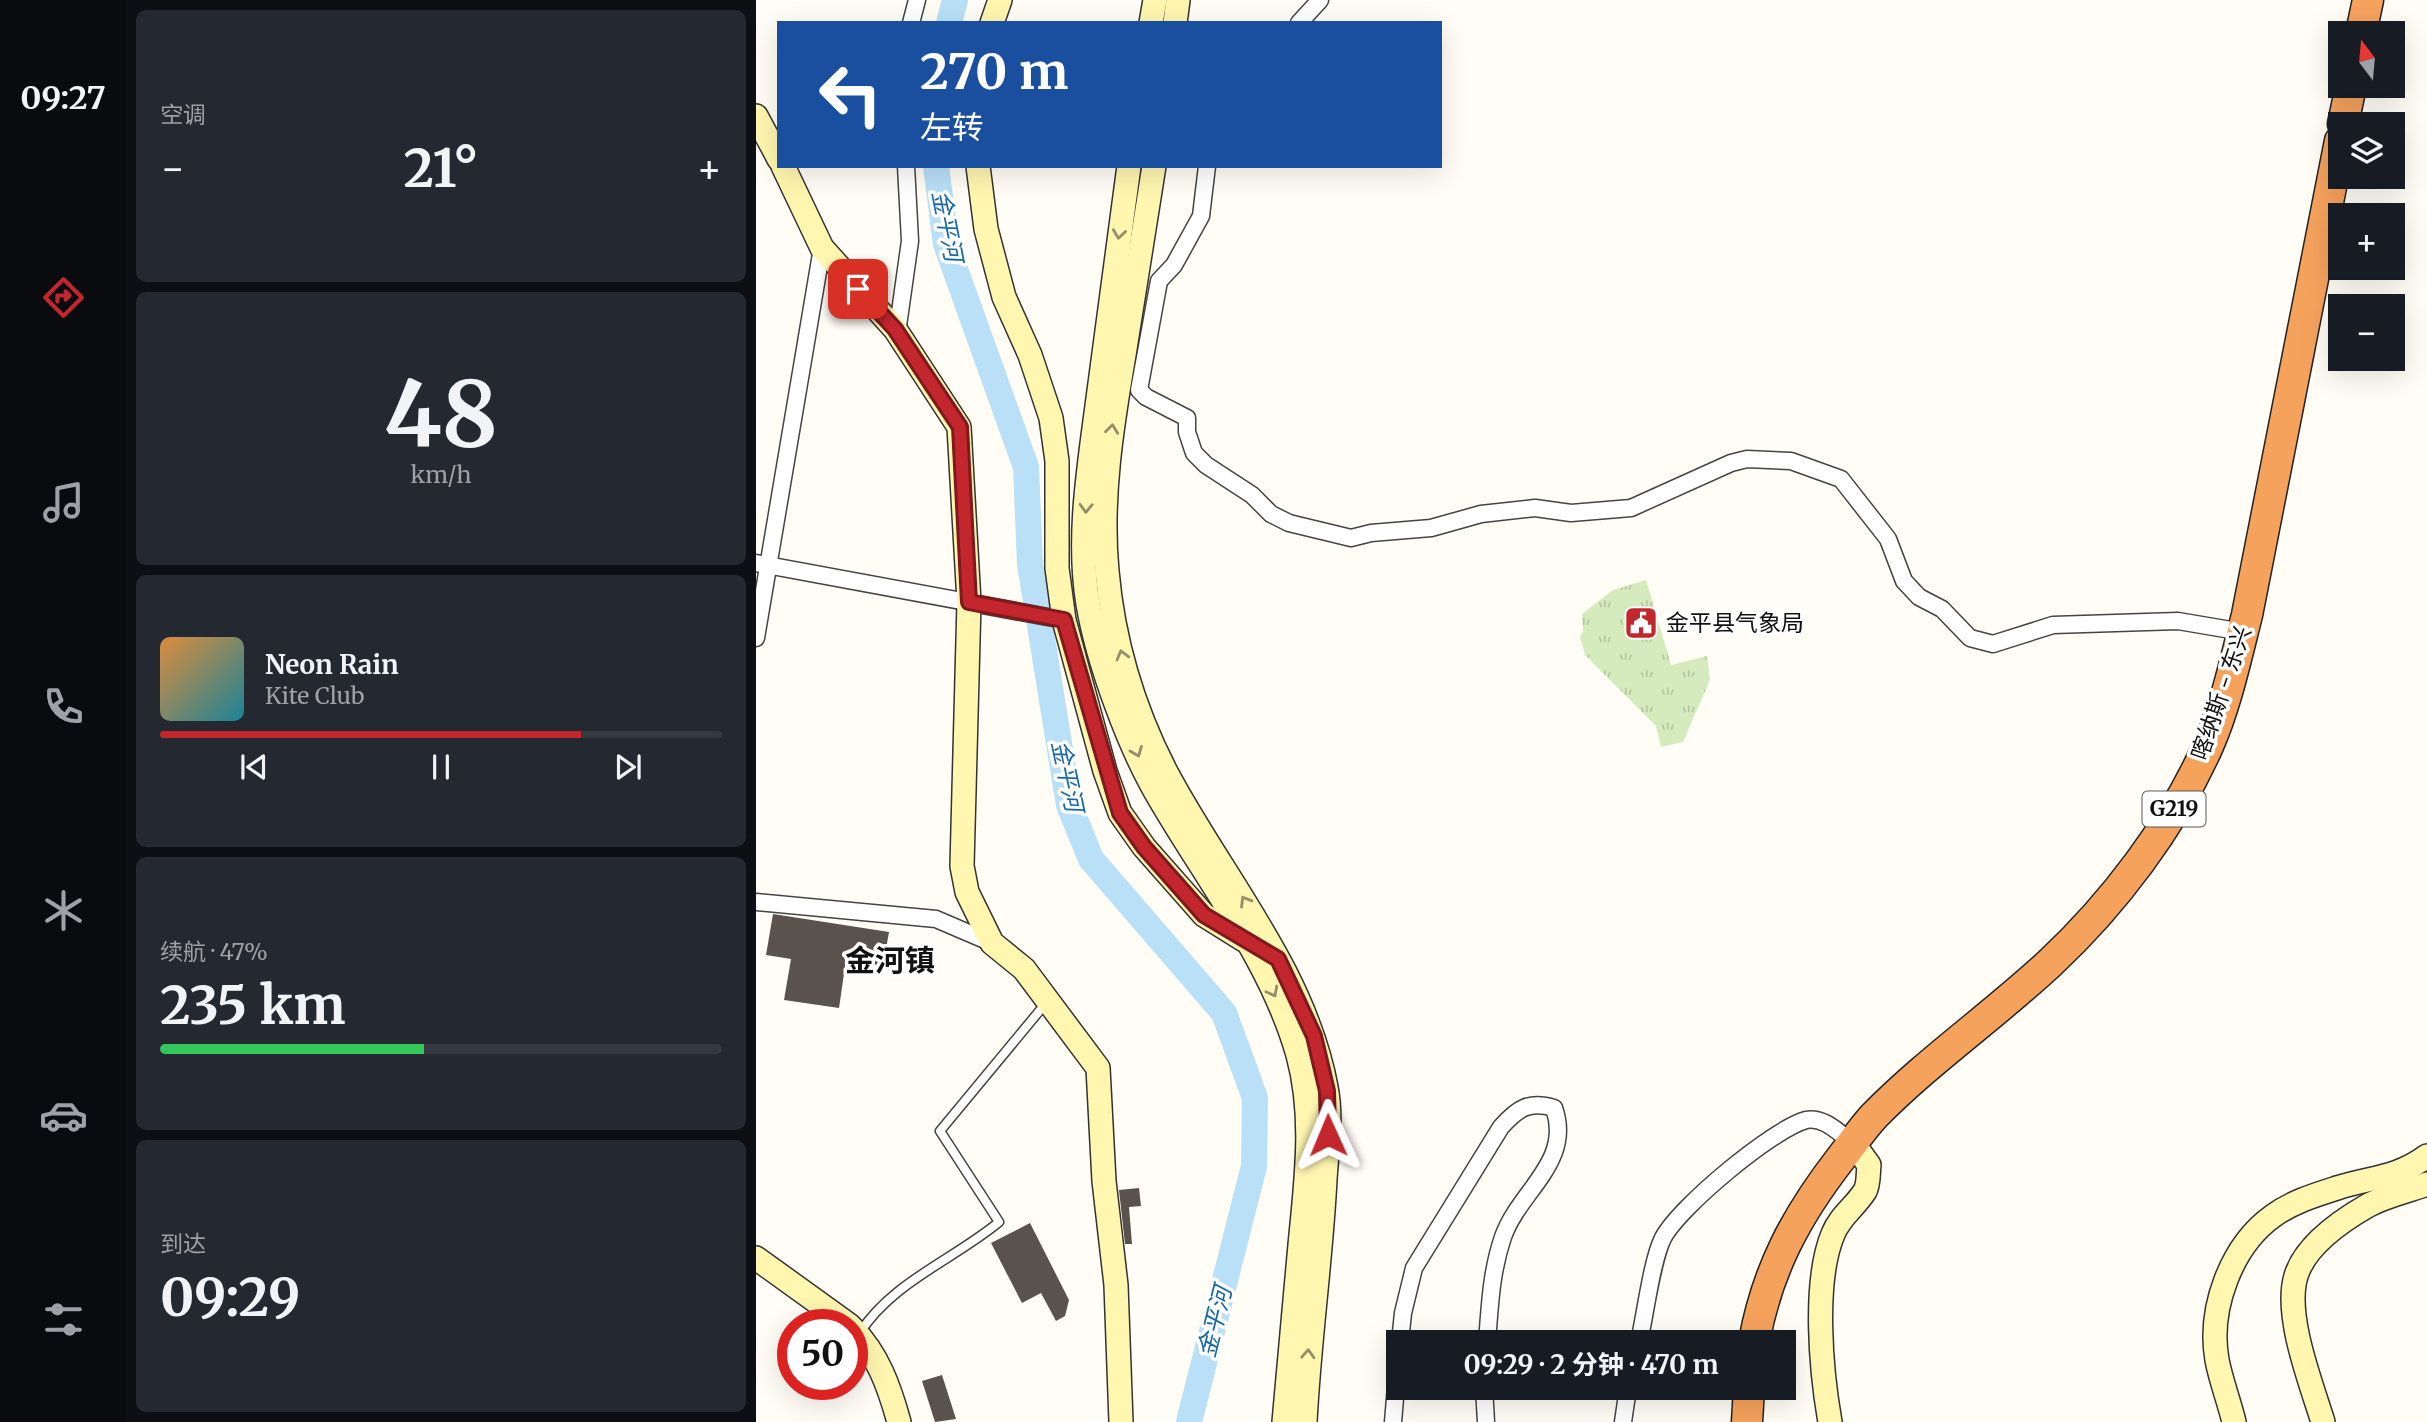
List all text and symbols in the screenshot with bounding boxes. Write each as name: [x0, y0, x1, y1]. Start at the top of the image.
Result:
north arrow: [2328, 21, 2404, 98]
map controls: [2328, 21, 2405, 371]
text: 270 m: [920, 41, 1068, 102]
icon: left: [805, 49, 896, 140]
text: 09:27: [20, 78, 106, 118]
text: 空调: [160, 100, 206, 129]
text: 左转: [920, 108, 984, 148]
button: layers: [2328, 112, 2405, 189]
text: 21°: [403, 136, 479, 201]
text: −: [160, 145, 185, 192]
text: +: [697, 145, 722, 192]
water label: 金平河: [925, 188, 970, 268]
button: +: [2328, 203, 2405, 280]
one-way arrow: [1112, 228, 1127, 240]
pin: [828, 259, 888, 319]
icon: arrive: [839, 270, 877, 308]
icon: directions: [39, 273, 88, 322]
button: −: [2328, 294, 2405, 371]
text: 48: [384, 357, 498, 472]
one-way arrow: [1105, 423, 1120, 435]
text: km/h: [411, 460, 471, 489]
icon: music: [39, 478, 88, 527]
one-way arrow: [1079, 503, 1094, 514]
public building icon: 金平县气象局: [1622, 604, 1660, 642]
place label: 金平县气象局: [1666, 608, 1804, 637]
street label: 喀纳斯 - 东兴: [2184, 622, 2257, 763]
text: Neon Rain: [265, 648, 399, 681]
one-way arrow: [1115, 649, 1130, 661]
text: Kite Club: [265, 681, 364, 710]
icon: phone: [39, 682, 88, 731]
water label: 金平河: [1045, 737, 1091, 818]
one-way arrow: [1128, 745, 1142, 757]
icon: previous: [235, 748, 273, 786]
icon: pause: [422, 748, 460, 786]
icon: next: [609, 748, 647, 786]
road number: G219: [2142, 792, 2206, 826]
icon: climate: [39, 886, 88, 935]
one-way arrow: [1240, 895, 1253, 908]
text: 续航 · 47%: [160, 937, 268, 966]
district label: 金河镇: [845, 941, 935, 979]
text: 235 km: [160, 973, 346, 1038]
one-way arrow: [1265, 985, 1278, 997]
icon: car: [39, 1091, 88, 1140]
position arrow: [1291, 1098, 1365, 1172]
text: 到达: [160, 1229, 206, 1258]
text: 09:29: [160, 1265, 300, 1330]
water label: 金平河: [1191, 1279, 1239, 1361]
icon: filters: [39, 1295, 88, 1344]
speed limit sign: 50: [777, 1309, 868, 1400]
one-way arrow: [1301, 1348, 1316, 1359]
text: 09:29 · 2 分钟 · 470 m: [1463, 1348, 1719, 1381]

